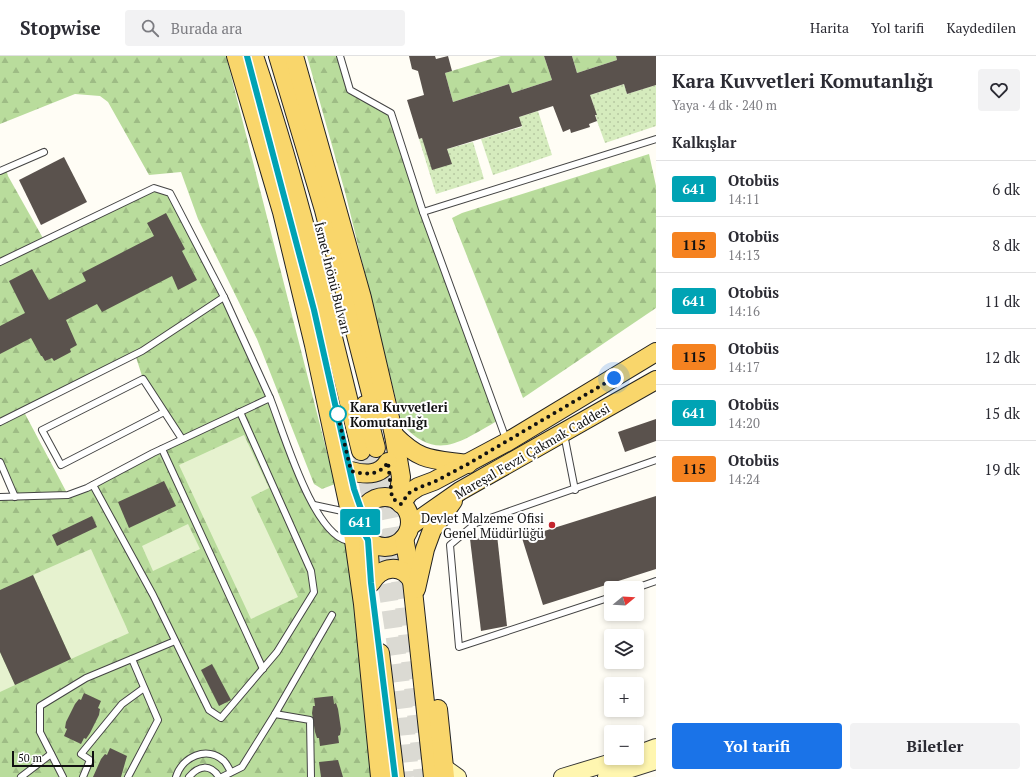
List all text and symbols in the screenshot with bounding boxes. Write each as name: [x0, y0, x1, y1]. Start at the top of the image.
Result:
search box: [125, 10, 405, 46]
text: Stopwise: [20, 15, 101, 40]
icon: search: [139, 17, 161, 39]
text: Burada ara: [171, 18, 242, 38]
text: Harita: [810, 18, 849, 37]
text: Yol tarifi: [871, 18, 924, 37]
text: Kaydedilen: [946, 18, 1016, 37]
text: Kara Kuvvetleri Komutanlığı: [672, 68, 933, 93]
button: heart: [978, 69, 1020, 111]
text: Yaya · 4 dk · 240 m: [672, 96, 777, 114]
text: Kalkışlar: [672, 132, 736, 152]
text: Otobüs: [728, 170, 779, 190]
text: 641: [682, 179, 706, 198]
text: 6 dk: [992, 179, 1020, 199]
text: 14:11: [728, 190, 760, 208]
street label: İsmet İnönü Bulvarı: [310, 220, 356, 336]
text: Otobüs: [728, 226, 779, 246]
text: 115: [682, 235, 706, 254]
text: 8 dk: [992, 235, 1020, 255]
text: 14:13: [728, 246, 760, 264]
text: Otobüs: [728, 282, 779, 302]
text: 641: [682, 291, 706, 310]
text: 11 dk: [984, 291, 1020, 311]
text: 14:16: [728, 302, 760, 320]
text: Otobüs: [728, 338, 779, 358]
text: 115: [682, 347, 706, 366]
text: 12 dk: [984, 347, 1020, 367]
text: 14:17: [728, 358, 760, 376]
your location: [604, 368, 624, 388]
text: Otobüs: [728, 394, 779, 414]
place label: Kara Kuvvetleri Komutanlığı: [350, 398, 448, 431]
street label: Mareşal Fevzi Çakmak Caddesi: [451, 399, 613, 503]
text: 641: [682, 403, 706, 422]
text: 15 dk: [984, 403, 1020, 423]
marker: Kara Kuvvetleri Komutanlığı: [329, 405, 347, 423]
text: 14:20: [728, 414, 760, 432]
text: Otobüs: [728, 450, 779, 470]
text: 115: [682, 459, 706, 478]
text: 19 dk: [984, 459, 1020, 479]
text: 14:24: [728, 470, 760, 488]
line badge: 641: [337, 509, 383, 535]
place label: Devlet Malzeme Ofisi Genel Müdürlüğü: [421, 509, 545, 542]
text: 641: [348, 512, 372, 531]
marker: Devlet Malzeme Ofisi Genel Müdürlüğü: [547, 520, 557, 530]
north arrow: [604, 581, 644, 621]
map controls: [604, 581, 644, 765]
button: layers: [604, 629, 644, 669]
button: +: [604, 677, 644, 717]
button: Yol tarifi: [672, 723, 842, 769]
button: Biletler: [850, 723, 1020, 769]
button: −: [604, 725, 644, 765]
scale bar: [12, 749, 94, 768]
text: 50 m: [18, 751, 42, 765]

